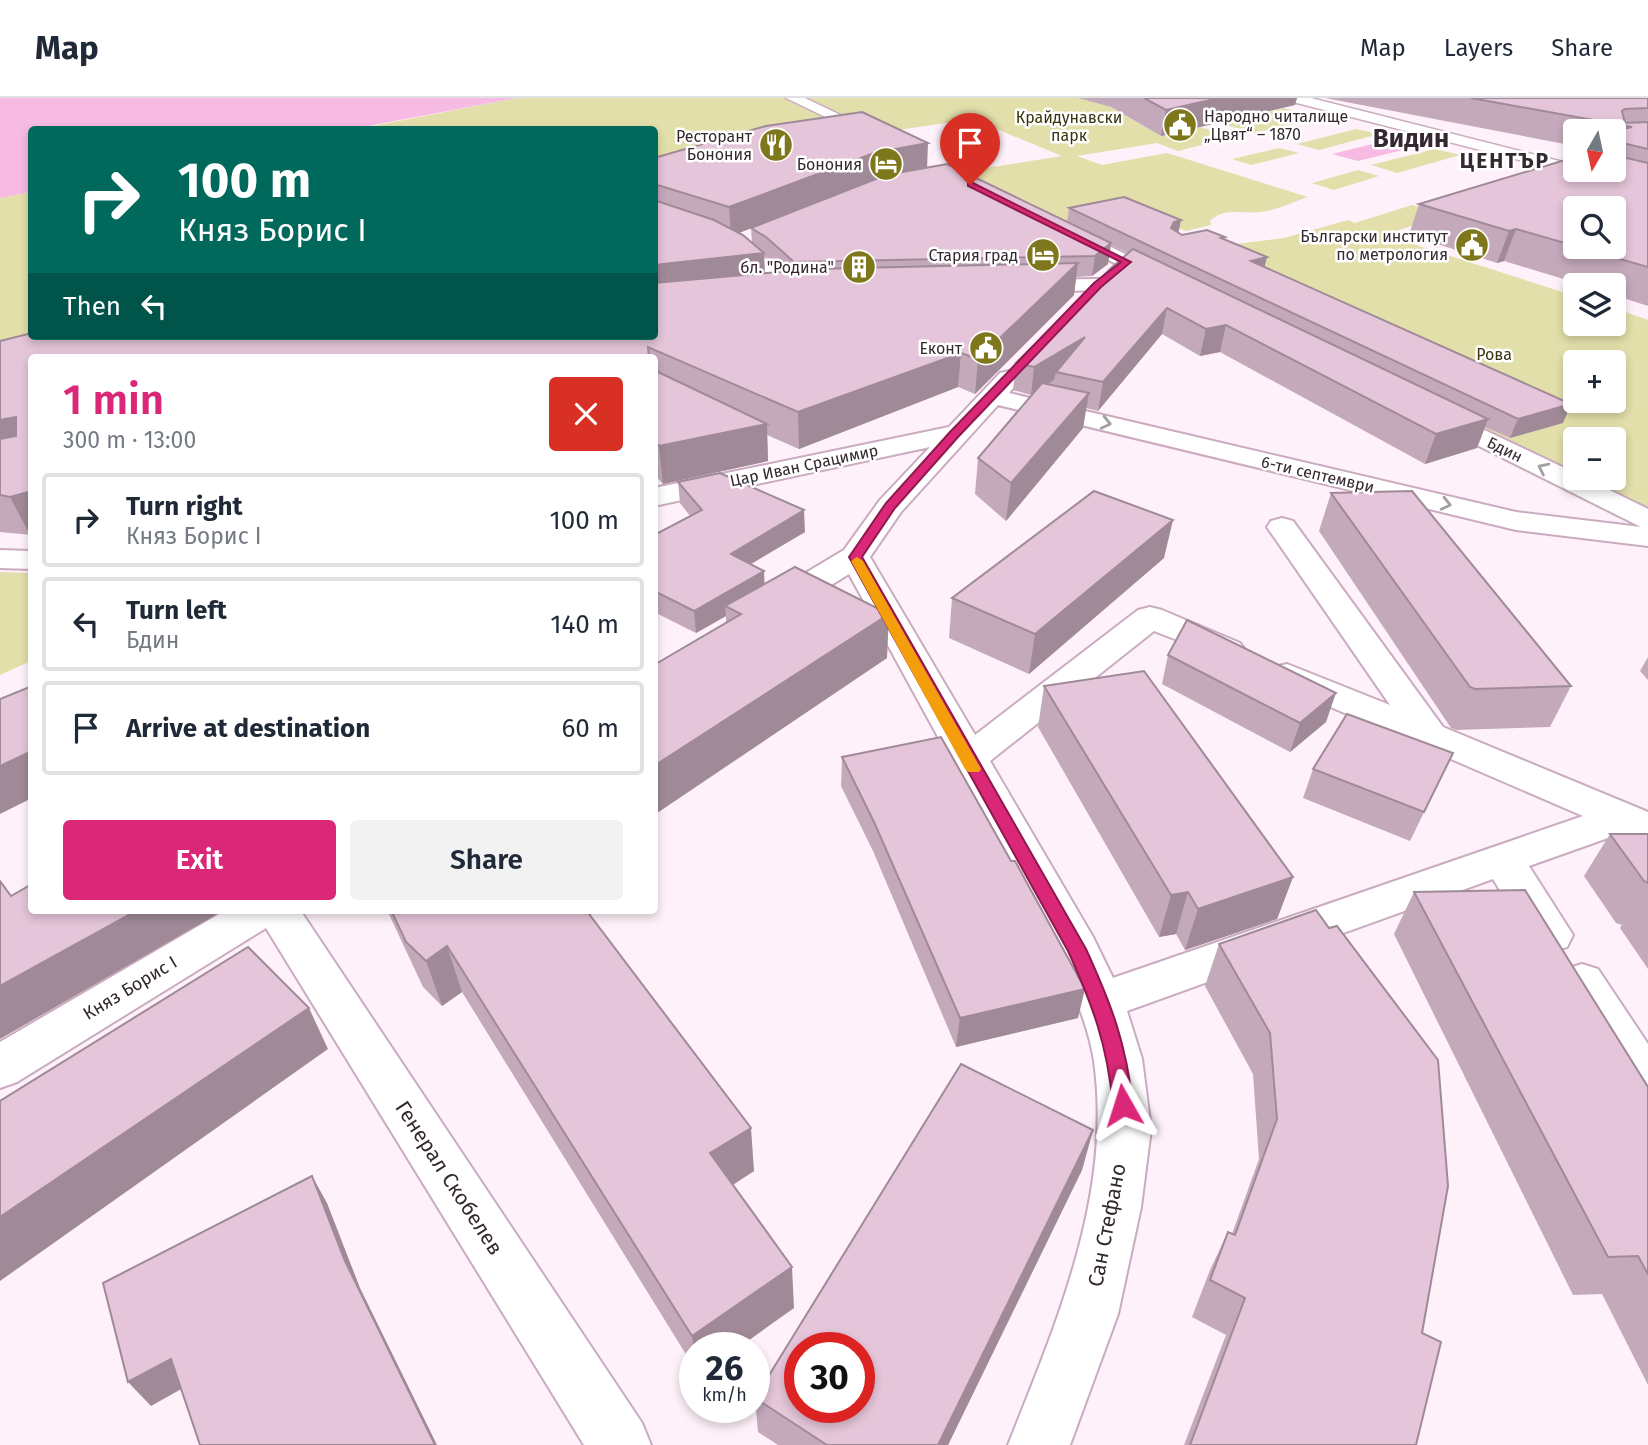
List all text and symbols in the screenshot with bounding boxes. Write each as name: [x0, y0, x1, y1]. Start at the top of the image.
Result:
text: Map: [35, 28, 99, 68]
text: Map: [1360, 34, 1406, 62]
text: Layers: [1444, 34, 1513, 62]
text: Share: [1551, 34, 1613, 62]
public building icon: Народно читалище „Цвят“ – 1870: [1161, 106, 1199, 144]
place label: Народно читалище „Цвят“ – 1870: [1204, 107, 1348, 144]
park label: Крайдунавски парк: [1016, 108, 1122, 145]
pin: [940, 113, 1000, 185]
north arrow: [1563, 119, 1626, 182]
map controls: [1563, 119, 1626, 490]
district label: Видин: [1373, 123, 1449, 154]
icon: arrive: [951, 124, 989, 162]
restaurant icon: Ресторант Бонония: [757, 126, 795, 164]
place label: Ресторант Бонония: [676, 127, 753, 164]
hotel icon: Бонония: [867, 145, 905, 183]
district label: ЦЕНТЪР: [1460, 148, 1550, 174]
text: 100 m: [178, 151, 311, 210]
icon: right: [63, 154, 154, 245]
place label: Бонония: [797, 155, 862, 174]
button: search: [1563, 196, 1626, 259]
text: Княз Борис I: [178, 211, 367, 249]
public building icon: Български институт по метрология: [1453, 226, 1491, 264]
place label: Български институт по метрология: [1300, 227, 1449, 264]
hotel icon: Стария град: [1024, 236, 1062, 274]
place label: Стария град: [929, 246, 1018, 265]
building icon: бл. "Родина": [840, 248, 878, 286]
place label: бл. "Родина": [740, 258, 834, 277]
button: layers: [1563, 273, 1626, 336]
icon: left: [135, 287, 173, 325]
text: Then: [63, 291, 121, 322]
public building icon: Еконт: [967, 329, 1005, 367]
place label: Еконт: [919, 339, 963, 358]
park label: Рова: [1476, 345, 1512, 364]
button: +: [1563, 350, 1626, 413]
text: 1 min: [63, 375, 164, 425]
button: close: [549, 377, 623, 451]
one-way arrow: [1100, 415, 1112, 430]
text: 300 m · 13:00: [63, 426, 196, 454]
button: −: [1563, 427, 1626, 490]
street label: Бдин: [1484, 433, 1526, 466]
street label: Цар Иван Срацимир: [728, 440, 880, 490]
street label: 6-ти септември: [1259, 452, 1376, 497]
one-way arrow: [1538, 462, 1550, 476]
text: Turn right: [126, 491, 243, 522]
one-way arrow: [1440, 496, 1452, 511]
icon: right: [67, 501, 105, 539]
text: 100 m: [550, 505, 619, 536]
text: Княз Борис I: [126, 522, 262, 550]
text: Turn left: [126, 595, 227, 626]
icon: left: [67, 605, 105, 643]
text: 140 m: [550, 609, 619, 640]
text: Бдин: [126, 626, 179, 654]
icon: arrive: [67, 709, 105, 747]
text: Arrive at destination: [126, 713, 370, 744]
text: 60 m: [561, 713, 619, 744]
button: Exit: [63, 820, 336, 900]
button: Share: [350, 820, 623, 900]
street label: Княз Борис I: [79, 951, 181, 1025]
position arrow: [1086, 1068, 1160, 1142]
street label: Генерал Скобелев: [389, 1096, 509, 1260]
street label: Сан Стефано: [1082, 1161, 1132, 1289]
speed limit sign: 30: [784, 1332, 875, 1423]
text: 26: [706, 1347, 743, 1389]
text: km/h: [702, 1384, 747, 1406]

